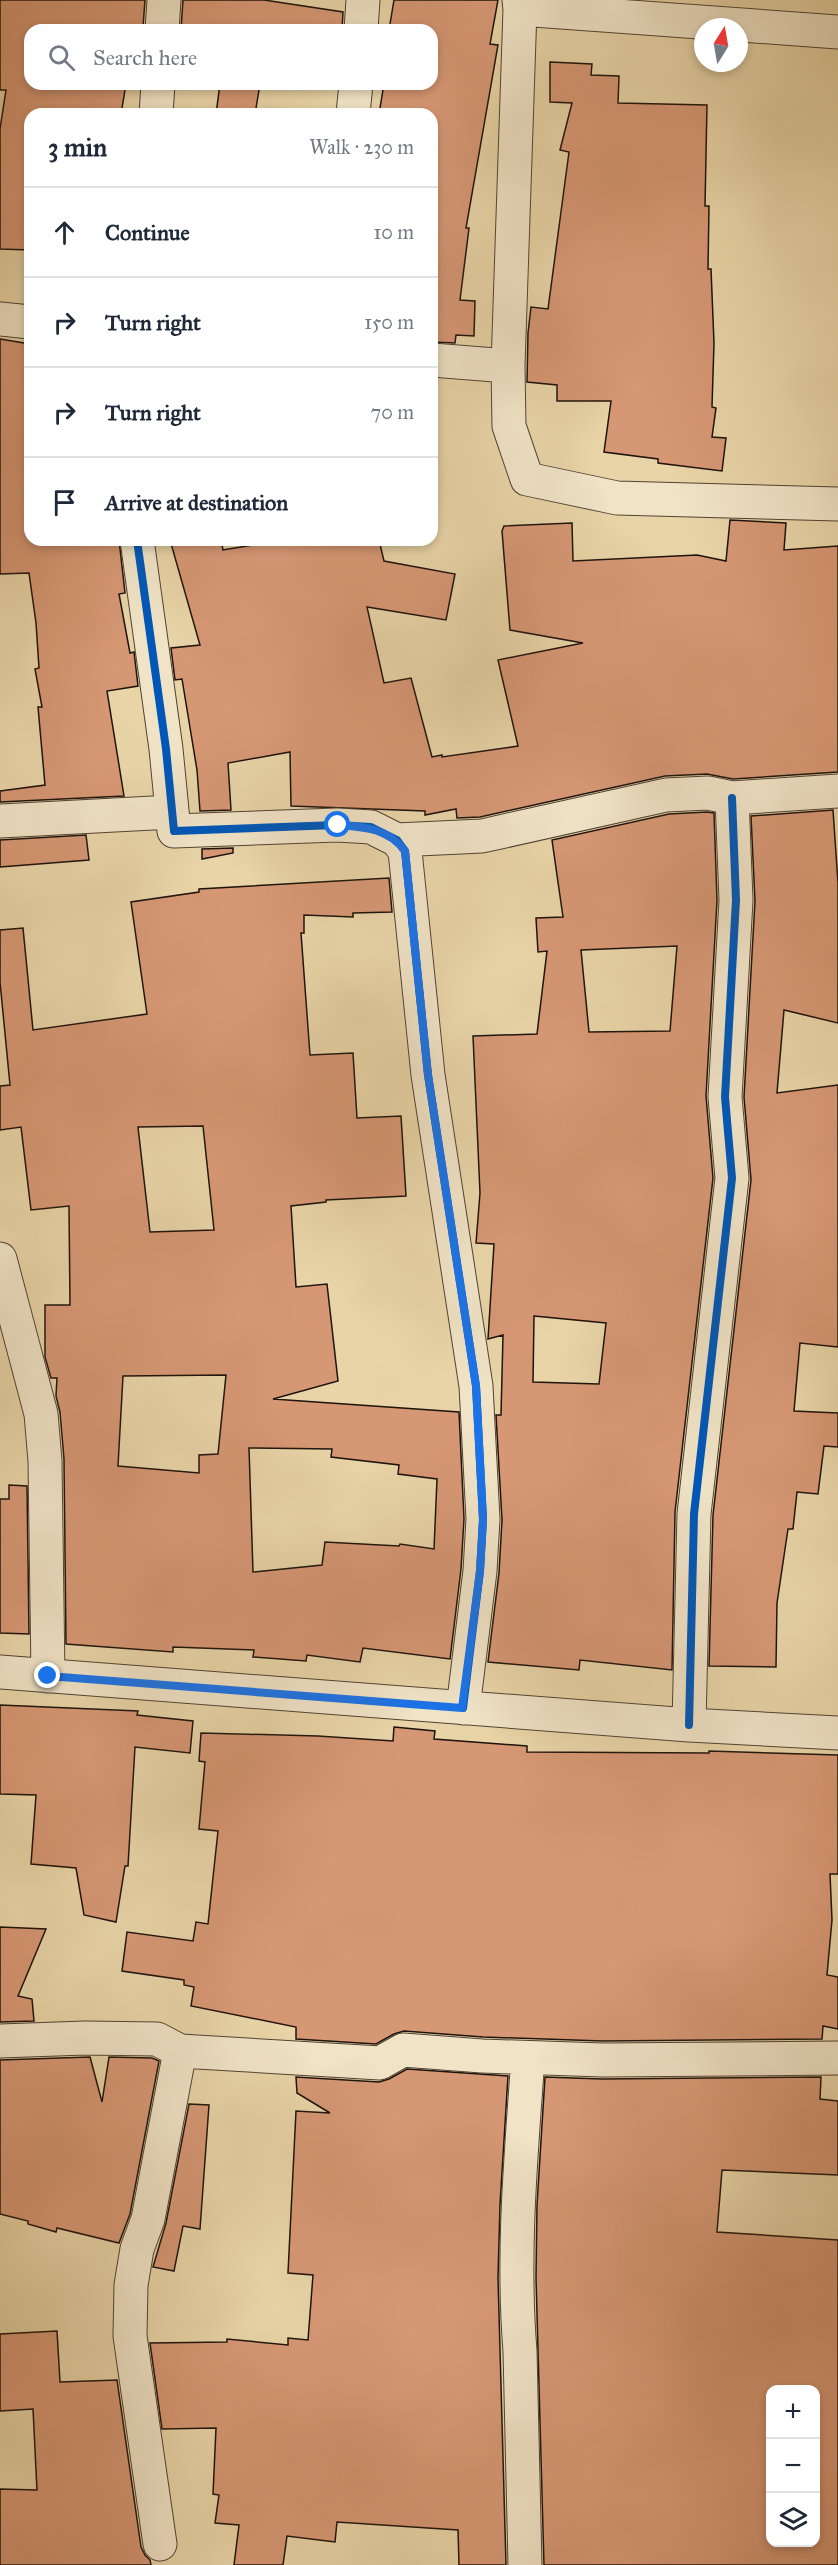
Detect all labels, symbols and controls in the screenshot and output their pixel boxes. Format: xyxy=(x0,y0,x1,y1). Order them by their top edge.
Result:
north arrow xyxy=(694,18,748,72)
search box xyxy=(24,24,438,90)
icon: search xyxy=(45,41,78,74)
text: Search here xyxy=(93,44,197,71)
text: 3 min xyxy=(48,131,107,163)
text: Walk · 230 m xyxy=(309,135,414,159)
icon: ahead xyxy=(48,216,81,249)
text: Continue xyxy=(105,219,190,246)
text: 10 m xyxy=(373,220,414,244)
icon: right xyxy=(48,306,81,339)
text: Turn right xyxy=(105,309,201,336)
text: 150 m xyxy=(364,310,414,334)
icon: right xyxy=(48,396,81,429)
text: Turn right xyxy=(105,399,201,426)
text: 70 m xyxy=(371,400,414,424)
icon: arrive xyxy=(48,486,81,519)
text: Arrive at destination xyxy=(105,489,288,516)
route start xyxy=(324,811,350,837)
route end xyxy=(34,1662,60,1688)
map controls xyxy=(766,2385,820,2547)
button: + xyxy=(766,2385,820,2439)
button: − xyxy=(766,2439,820,2493)
button: layers xyxy=(766,2493,820,2547)

